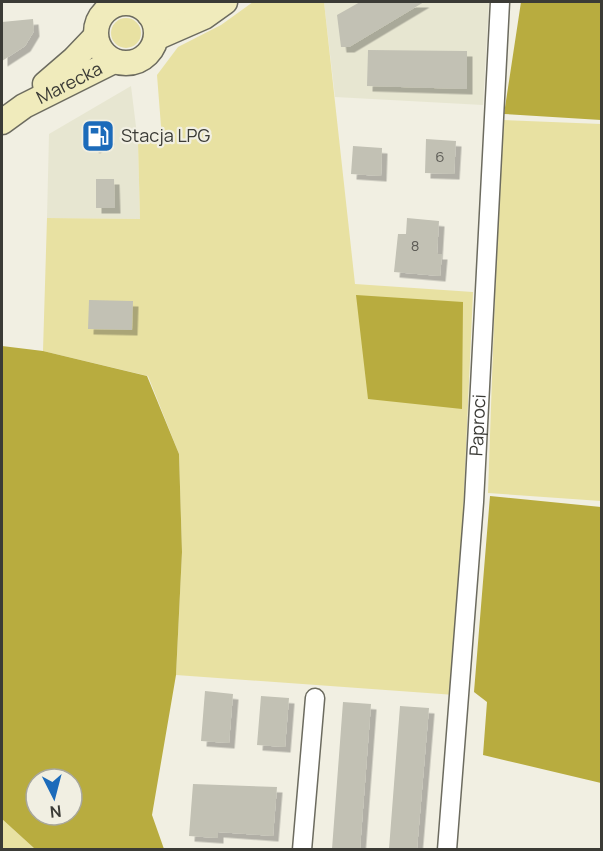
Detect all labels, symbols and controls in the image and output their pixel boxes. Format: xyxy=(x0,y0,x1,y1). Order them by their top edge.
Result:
street label: Marecka xyxy=(32,56,106,109)
fuel station icon: Stacja LPG xyxy=(80,118,116,154)
place label: Stacja LPG xyxy=(121,123,210,147)
house number: 6 xyxy=(435,146,445,167)
house number: 8 xyxy=(411,235,419,256)
street label: Paproci xyxy=(463,394,491,457)
north arrow xyxy=(24,767,84,827)
text: N xyxy=(49,800,62,823)

